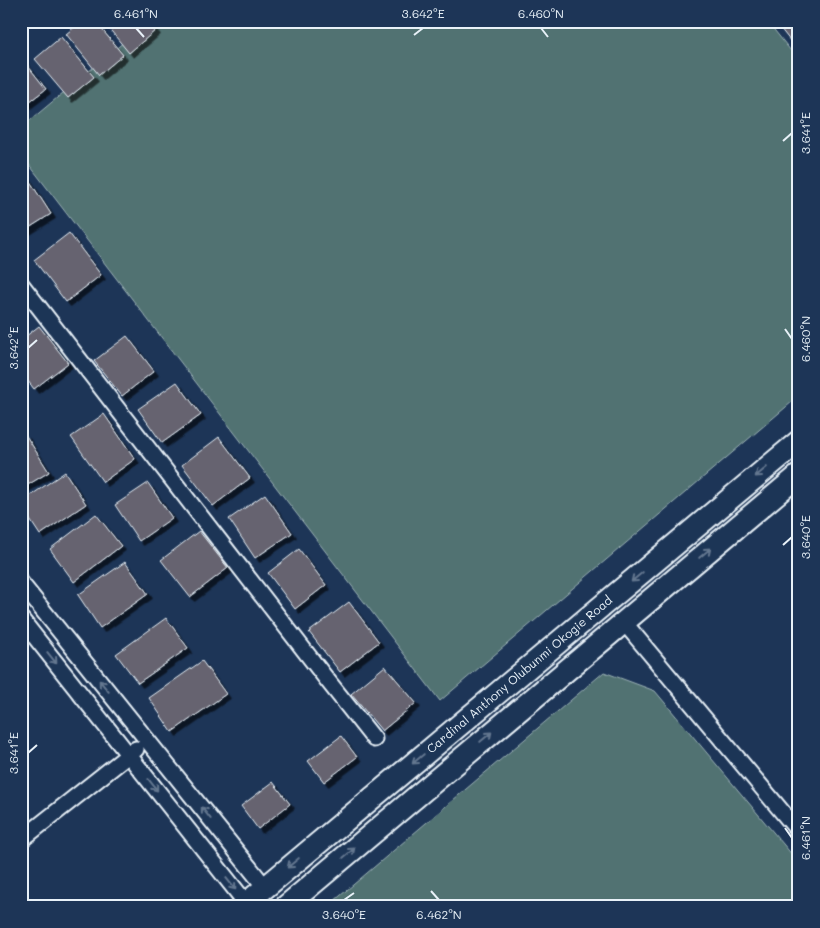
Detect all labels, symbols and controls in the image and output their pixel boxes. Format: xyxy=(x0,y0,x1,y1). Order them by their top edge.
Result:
text: 6.461°N xyxy=(114,5,158,21)
text: 3.642°E xyxy=(401,5,445,21)
text: 6.460°N xyxy=(518,5,564,21)
text: 3.641°E xyxy=(797,112,813,154)
text: 6.460°N xyxy=(797,316,813,362)
text: 3.642°E xyxy=(5,326,21,370)
one-way arrow xyxy=(755,467,768,478)
text: 3.640°E xyxy=(797,515,813,559)
one-way arrow xyxy=(698,548,711,559)
one-way arrow xyxy=(630,571,643,582)
street label: Cardinal Anthony Olubunmi Okogie Road xyxy=(423,591,615,756)
one-way arrow xyxy=(46,651,57,664)
one-way arrow xyxy=(98,680,109,693)
one-way arrow xyxy=(480,731,493,742)
text: 3.641°E xyxy=(5,732,21,774)
one-way arrow xyxy=(412,754,425,765)
one-way arrow xyxy=(148,778,158,792)
one-way arrow xyxy=(200,806,211,819)
text: 6.461°N xyxy=(797,816,813,860)
one-way arrow xyxy=(342,847,355,858)
one-way arrow xyxy=(287,858,300,869)
one-way arrow xyxy=(225,878,236,891)
text: 3.640°E xyxy=(322,906,366,922)
text: 6.462°N xyxy=(416,906,462,922)

